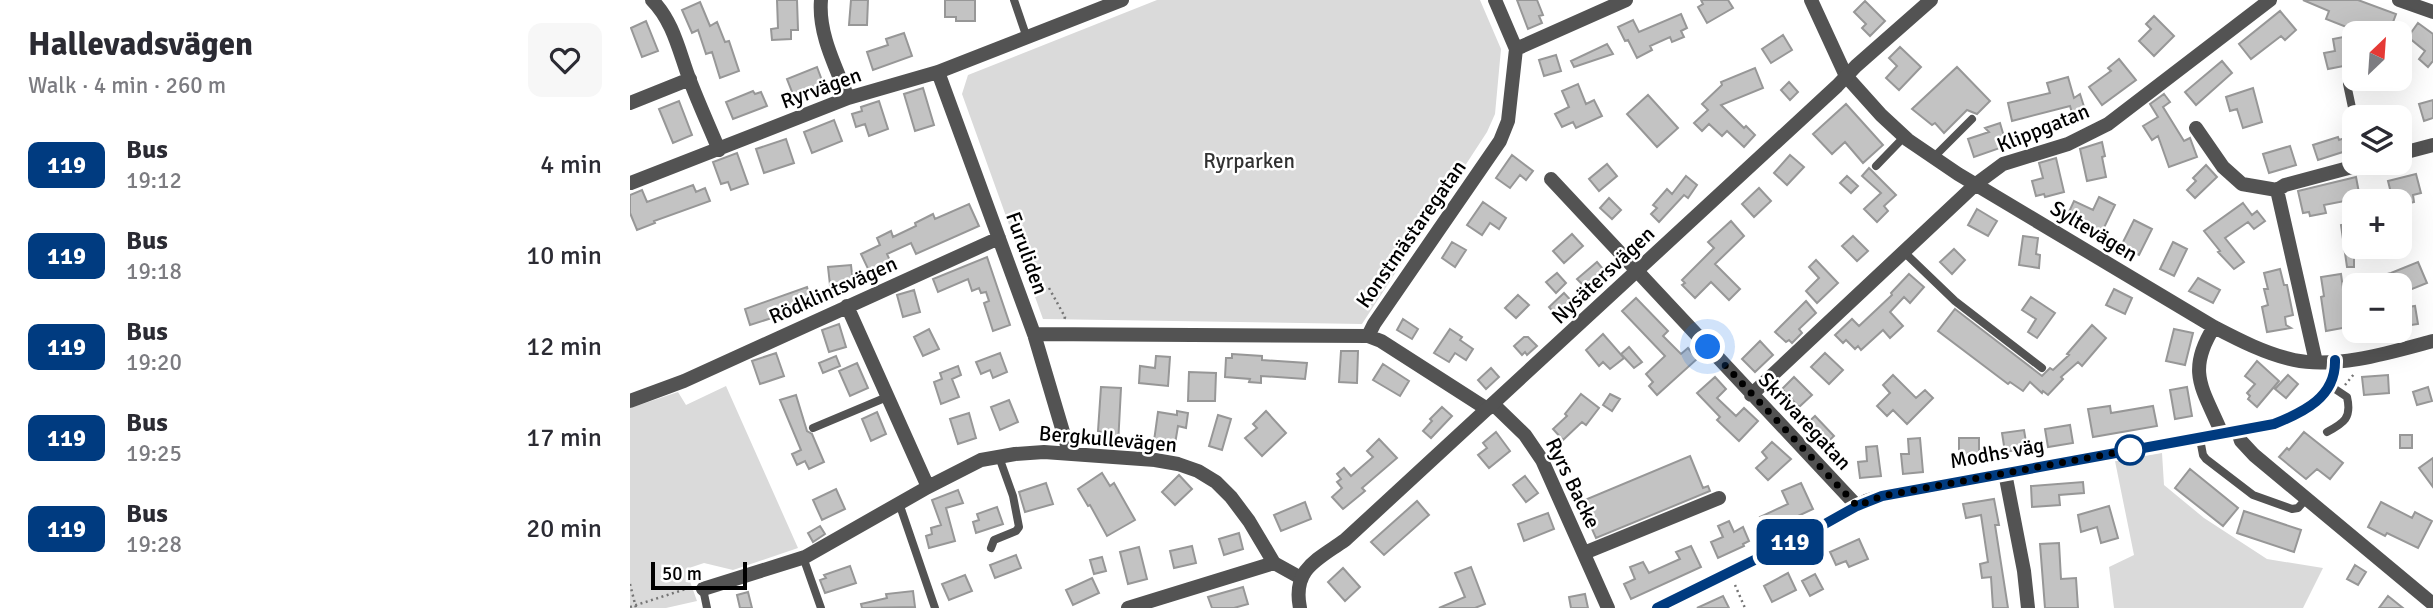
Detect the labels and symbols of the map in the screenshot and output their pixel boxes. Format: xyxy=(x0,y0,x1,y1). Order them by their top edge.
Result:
north arrow xyxy=(2342,21,2412,91)
street label: Ryrvägen xyxy=(777,61,865,115)
street label: Klippgatan xyxy=(1993,98,2093,158)
park label: Ryrparken xyxy=(1203,148,1295,174)
street label: Konstmästaregatan xyxy=(1350,155,1472,313)
street label: Syltevägen xyxy=(2046,195,2142,267)
street label: Furuliden xyxy=(1000,208,1054,298)
street label: Nysätersvägen xyxy=(1546,221,1660,329)
street label: Rödklintsvägen xyxy=(765,250,901,330)
your location xyxy=(1690,329,1725,364)
street label: Skrivaregatan xyxy=(1753,367,1857,475)
street label: Bergkullevägen xyxy=(1038,420,1178,458)
street label: Modhs väg xyxy=(1948,432,2046,474)
street label: Ryrs Backe xyxy=(1540,433,1606,533)
unlabelled marker xyxy=(2115,435,2145,465)
line badge: 119 xyxy=(1750,519,1830,565)
scale bar xyxy=(651,559,747,591)

